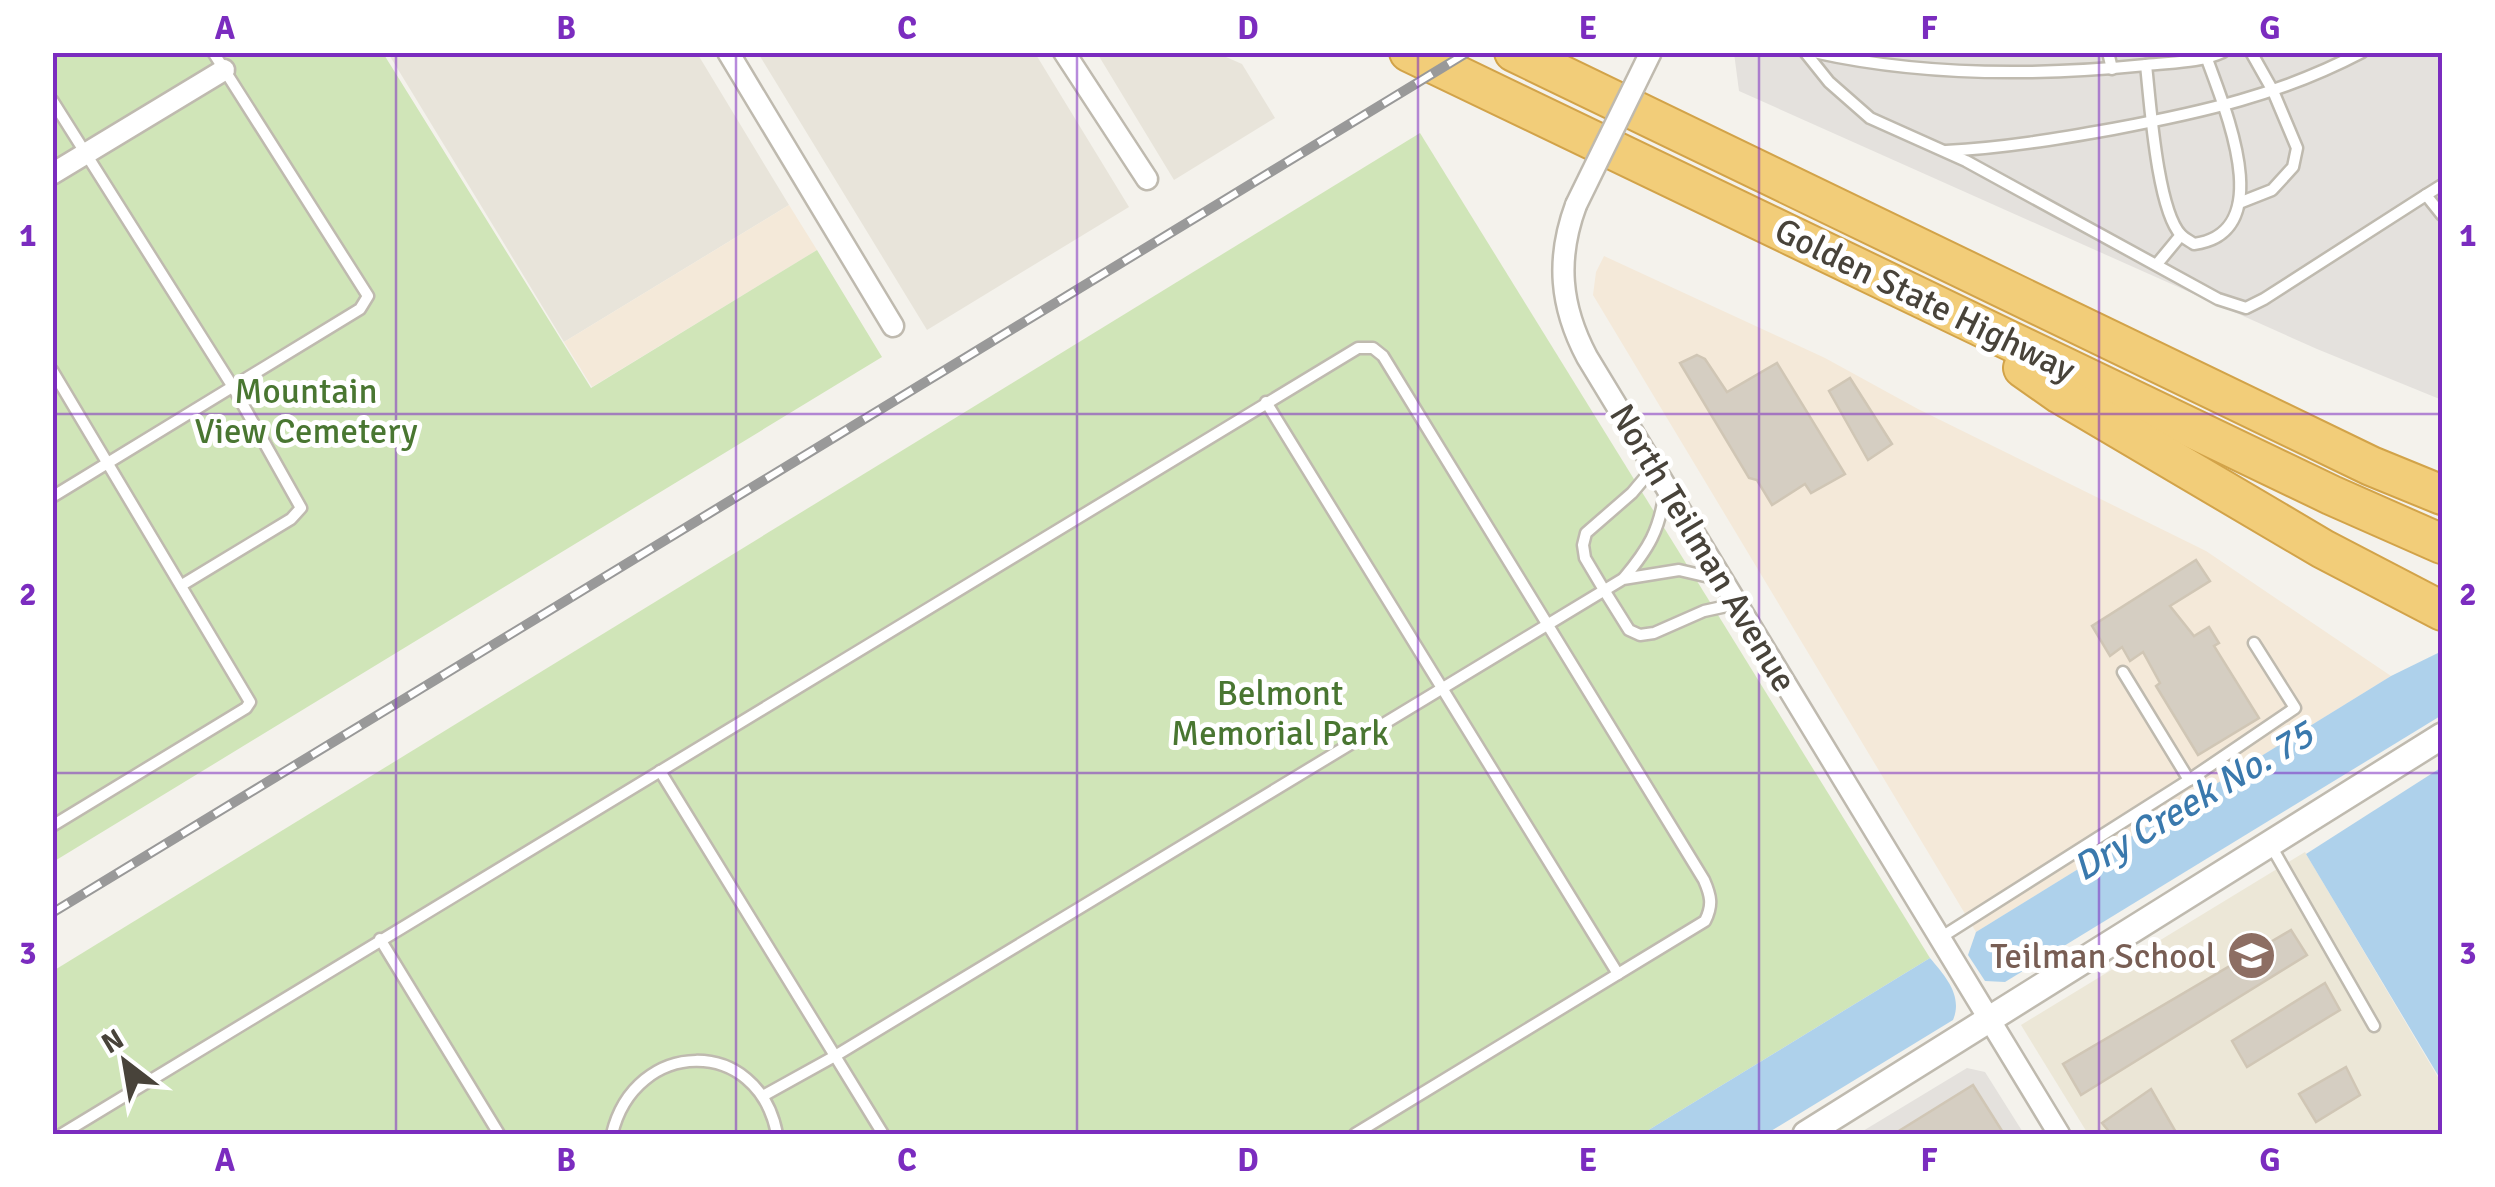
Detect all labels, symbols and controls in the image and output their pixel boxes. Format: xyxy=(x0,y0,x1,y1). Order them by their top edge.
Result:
text: A xyxy=(215,9,236,48)
text: B xyxy=(556,9,576,48)
text: C xyxy=(897,9,917,48)
text: D xyxy=(1237,9,1259,48)
text: E xyxy=(1579,9,1597,48)
text: F xyxy=(1920,9,1938,48)
text: G xyxy=(2260,9,2280,48)
street label: Golden State Highway xyxy=(1768,209,2082,391)
text: 1 xyxy=(19,216,37,255)
text: 1 xyxy=(2459,216,2477,255)
park label: Mountain View Cemetery xyxy=(194,370,418,453)
street label: North Teilman Avenue xyxy=(1600,396,1806,700)
text: 2 xyxy=(19,575,37,614)
text: 2 xyxy=(2459,575,2477,614)
park label: Belmont Memorial Park xyxy=(1171,672,1389,755)
water label: Dry Creek No. 75 xyxy=(2064,710,2324,891)
school or university icon: Teilman School xyxy=(2225,930,2277,982)
text: 3 xyxy=(19,934,37,973)
text: 3 xyxy=(2459,934,2477,973)
place label: Teilman School xyxy=(1990,935,2216,978)
north arrow xyxy=(75,1012,175,1112)
text: N xyxy=(96,1022,130,1061)
text: A xyxy=(215,1141,236,1180)
text: B xyxy=(556,1141,576,1180)
text: C xyxy=(897,1141,917,1180)
text: D xyxy=(1237,1141,1259,1180)
text: E xyxy=(1579,1141,1597,1180)
text: F xyxy=(1920,1141,1938,1180)
text: G xyxy=(2260,1141,2280,1180)

